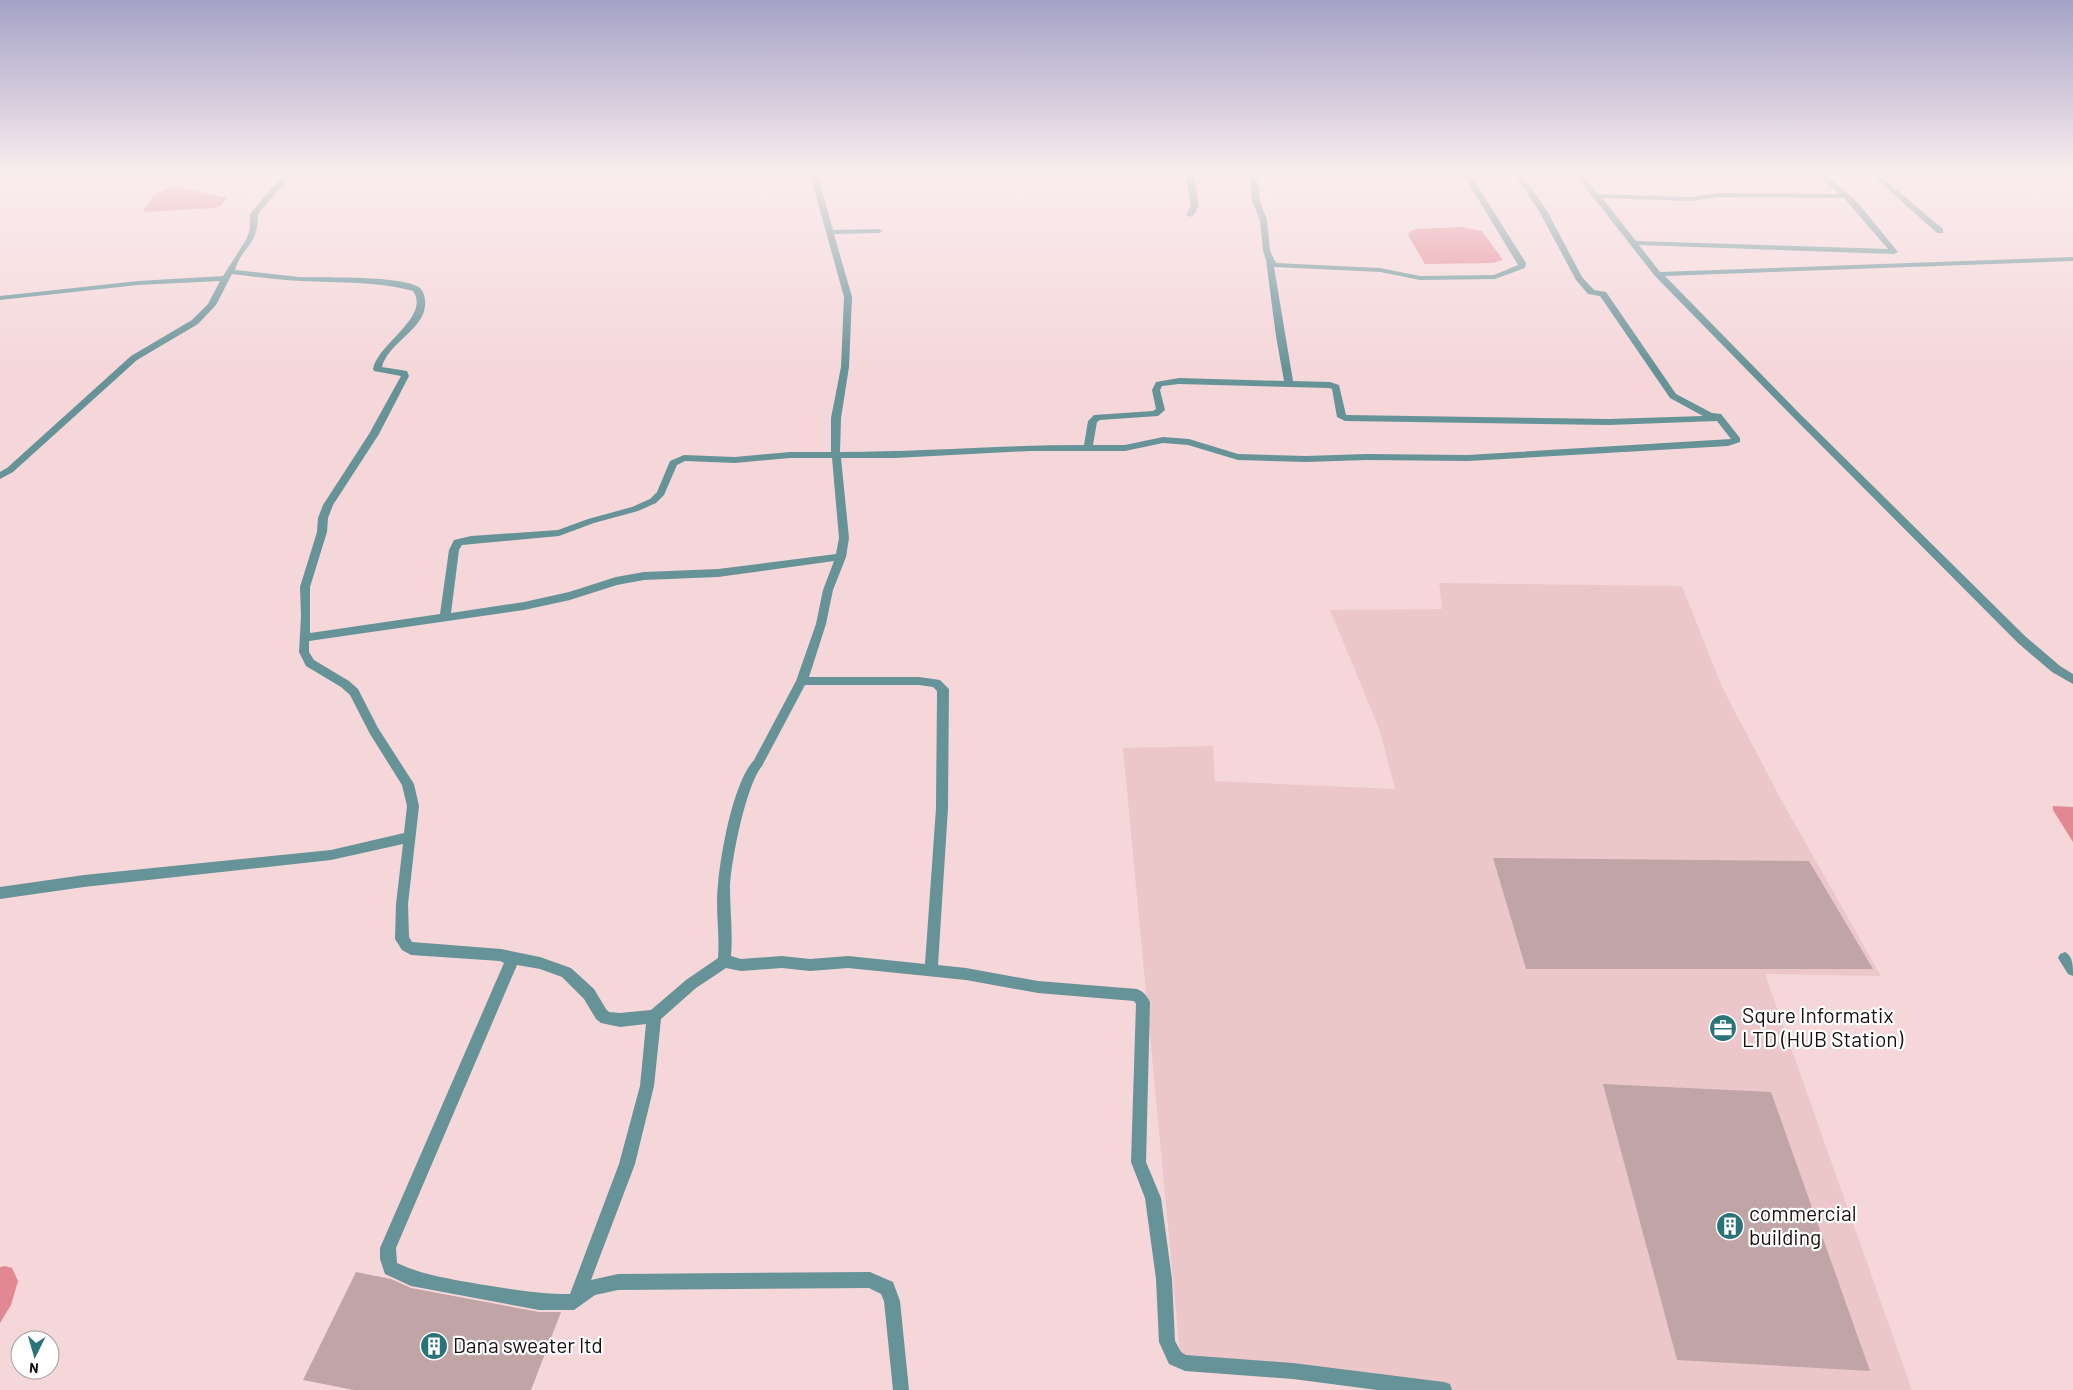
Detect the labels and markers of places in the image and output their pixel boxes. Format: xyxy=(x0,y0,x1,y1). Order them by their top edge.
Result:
place label: Squre Informatix LTD (HUB Station) xyxy=(1742,1002,1904,1051)
office icon: Squre Informatix LTD (HUB Station) xyxy=(1708,1013,1738,1043)
place label: commercial building xyxy=(1749,1200,1856,1249)
building icon: commercial building xyxy=(1715,1211,1745,1241)
building icon: Dana sweater ltd xyxy=(419,1331,449,1361)
place label: Dana sweater ltd xyxy=(453,1332,603,1357)

